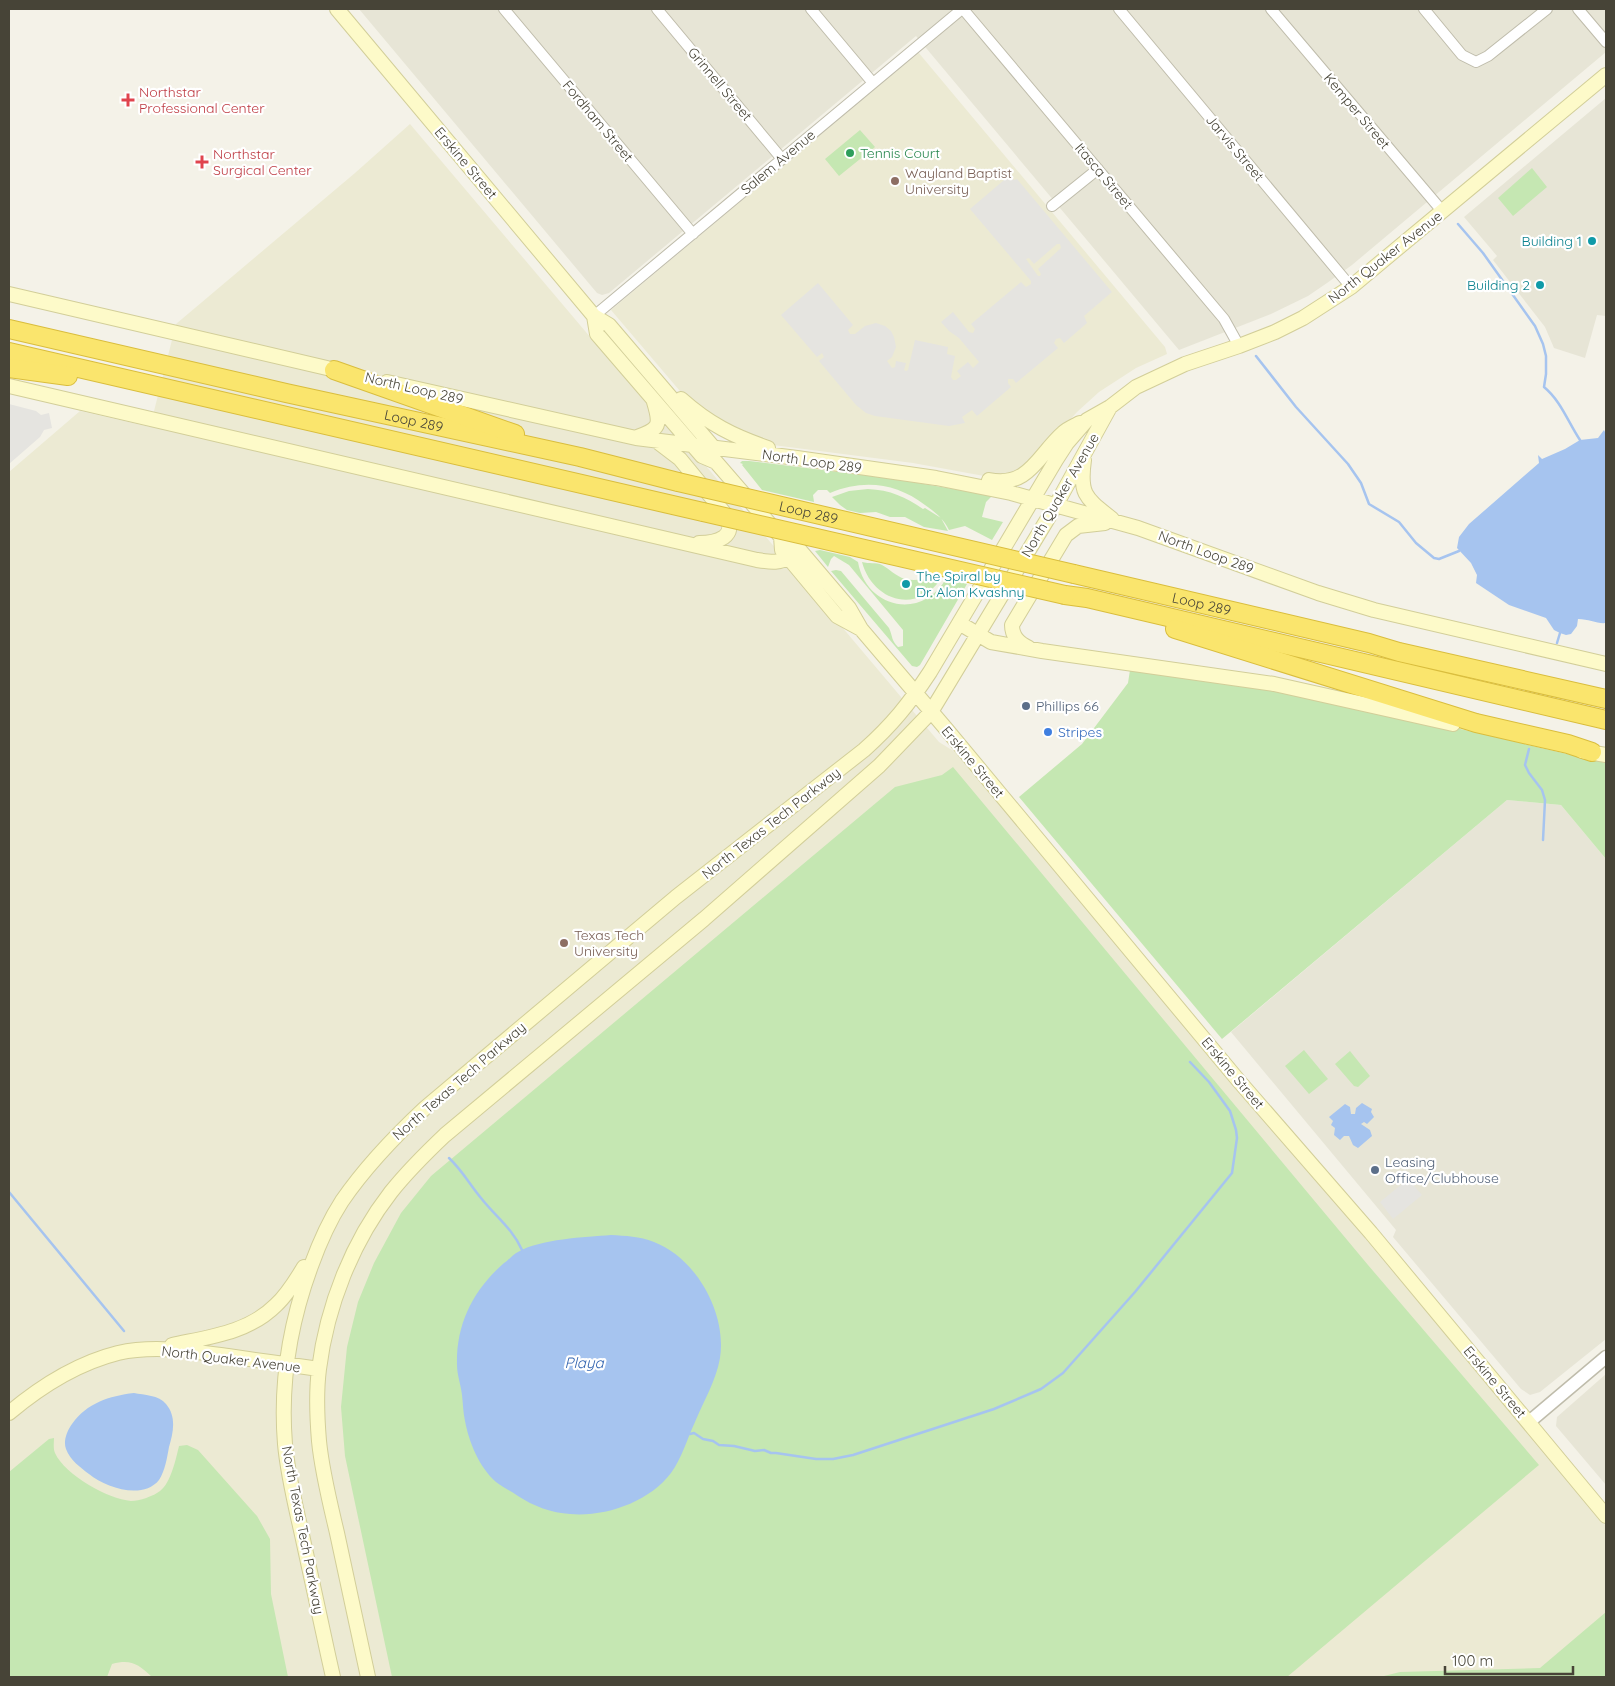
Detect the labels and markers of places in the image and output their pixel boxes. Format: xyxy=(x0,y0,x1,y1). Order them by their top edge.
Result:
place label: Northstar Professional Center xyxy=(139,83,265,117)
marker: Northstar Professional Center xyxy=(121,93,135,107)
place label: Tennis Court xyxy=(860,144,940,162)
place label: Northstar Surgical Center xyxy=(213,145,312,179)
marker: Tennis Court xyxy=(844,147,856,159)
marker: Northstar Surgical Center xyxy=(195,155,209,169)
place label: Wayland Baptist University xyxy=(905,164,1012,198)
marker: Wayland Baptist University xyxy=(889,175,901,187)
place label: Building 1 xyxy=(1522,232,1582,250)
marker: Building 1 xyxy=(1586,235,1598,247)
place label: Building 2 xyxy=(1467,276,1530,294)
marker: Building 2 xyxy=(1534,279,1546,291)
place label: The Spiral by Dr. Alon Kvashny xyxy=(916,567,1025,601)
marker: The Spiral by Dr. Alon Kvashny xyxy=(900,578,912,590)
place label: Phillips 66 xyxy=(1036,697,1099,715)
marker: Phillips 66 xyxy=(1020,700,1032,712)
place label: Stripes xyxy=(1058,723,1102,741)
marker: Stripes xyxy=(1042,726,1054,738)
place label: Texas Tech University xyxy=(574,926,644,960)
marker: Texas Tech University xyxy=(558,937,570,949)
place label: Leasing Office/Clubhouse xyxy=(1385,1153,1499,1187)
marker: Leasing Office/Clubhouse xyxy=(1369,1164,1381,1176)

